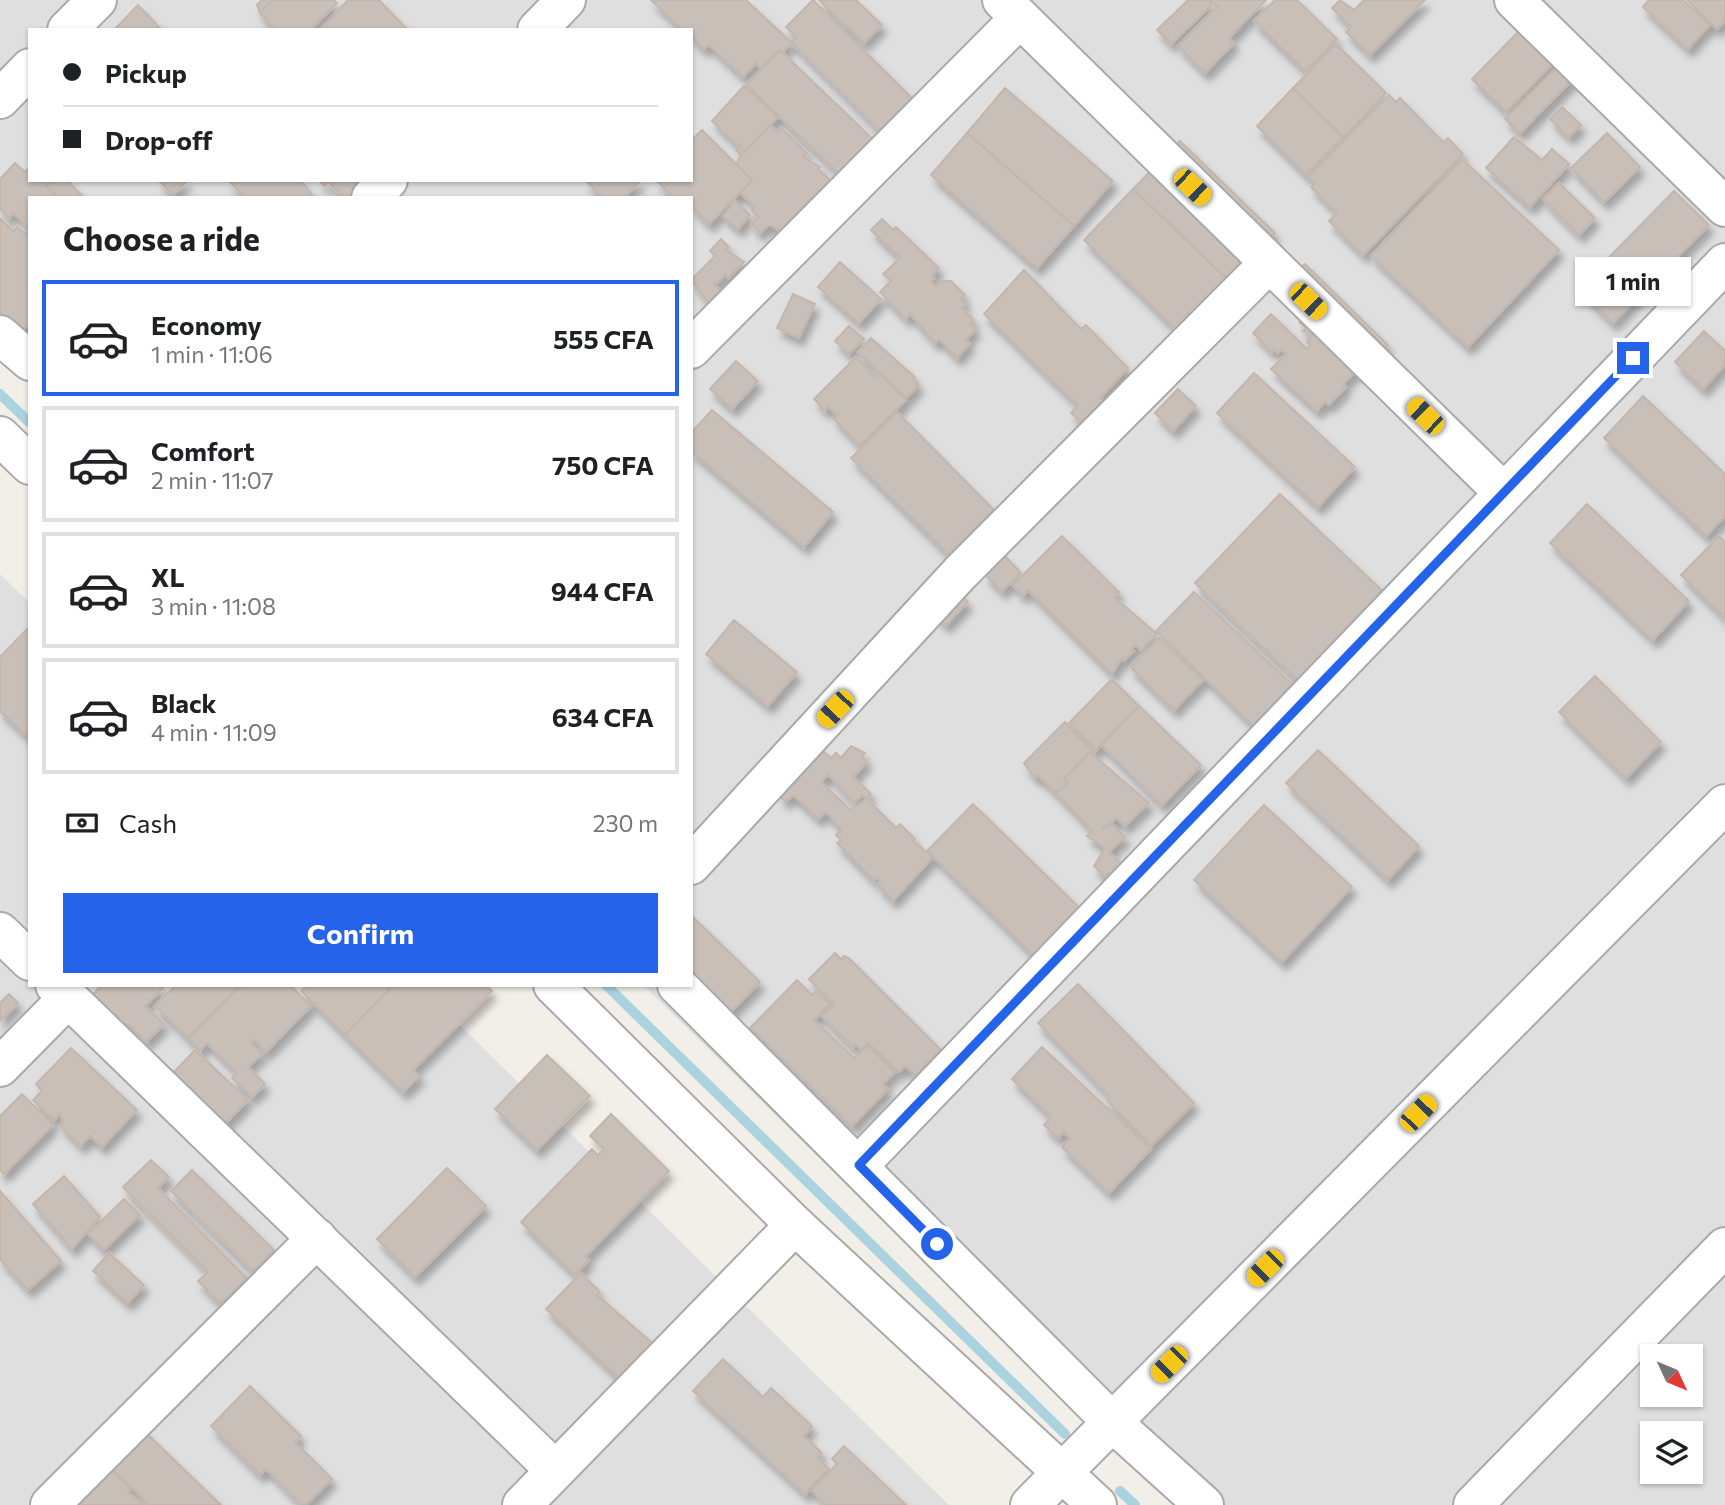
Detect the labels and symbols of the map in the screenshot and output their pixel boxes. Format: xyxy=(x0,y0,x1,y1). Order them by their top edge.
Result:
car xyxy=(1170,165,1215,209)
callout: 1 min xyxy=(1575,256,1691,306)
car xyxy=(1286,279,1331,323)
route end xyxy=(1617,342,1649,374)
car xyxy=(1403,394,1448,438)
car xyxy=(813,686,858,732)
car xyxy=(1396,1091,1441,1135)
route start xyxy=(921,1228,953,1260)
car xyxy=(1243,1246,1288,1290)
car xyxy=(1147,1342,1192,1386)
north arrow xyxy=(1640,1344,1703,1407)

